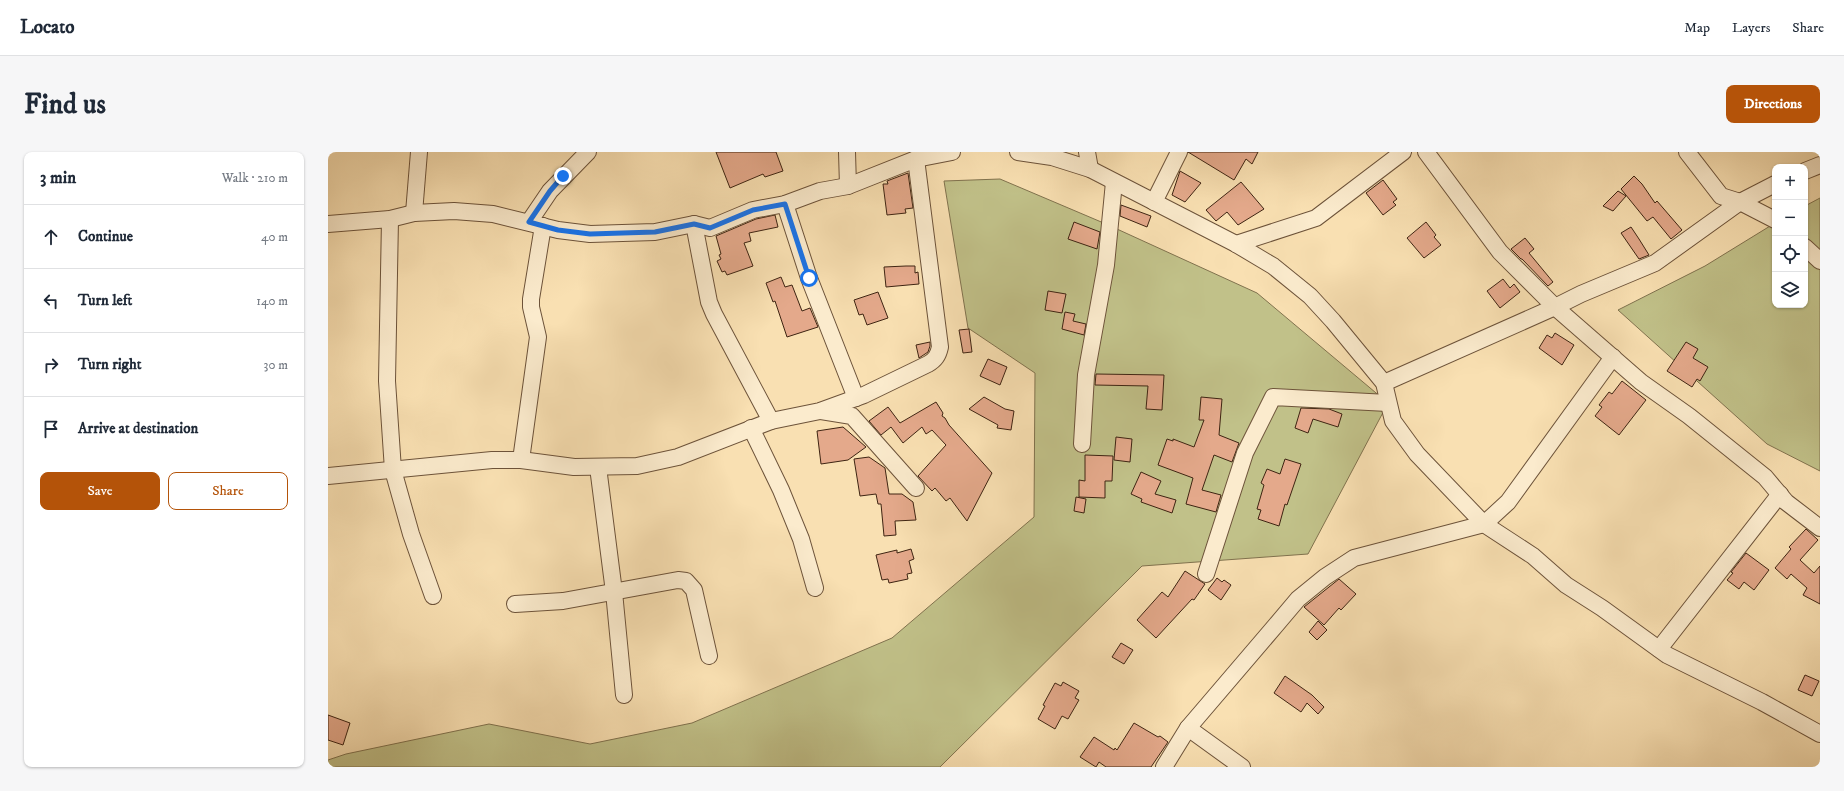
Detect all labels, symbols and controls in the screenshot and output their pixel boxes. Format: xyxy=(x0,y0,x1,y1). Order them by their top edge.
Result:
text: Locato xyxy=(20,16,75,39)
text: Map xyxy=(1684,19,1710,37)
text: Layers xyxy=(1732,19,1770,37)
text: Share xyxy=(1792,19,1824,37)
button: Directions xyxy=(1726,85,1820,123)
text: Find us xyxy=(24,87,106,122)
map controls xyxy=(1772,164,1808,308)
button: + xyxy=(1772,164,1808,200)
text: 3 min xyxy=(40,167,76,189)
route end xyxy=(554,167,572,185)
text: Walk · 210 m xyxy=(222,170,288,186)
button: − xyxy=(1772,200,1808,236)
icon: ahead xyxy=(40,226,62,248)
text: Continue xyxy=(78,227,133,246)
text: 40 m xyxy=(261,229,288,245)
button: locate xyxy=(1772,236,1808,272)
route start xyxy=(800,269,818,287)
button: layers xyxy=(1772,272,1808,308)
icon: left xyxy=(40,290,62,312)
text: Turn left xyxy=(78,291,132,310)
text: 140 m xyxy=(256,293,288,309)
icon: right xyxy=(40,354,62,376)
text: Turn right xyxy=(78,355,141,374)
text: 30 m xyxy=(264,357,288,373)
icon: arrive xyxy=(40,418,62,440)
text: Arrive at destination xyxy=(78,419,198,438)
button: Save xyxy=(40,472,160,510)
button: Share xyxy=(168,472,288,510)

